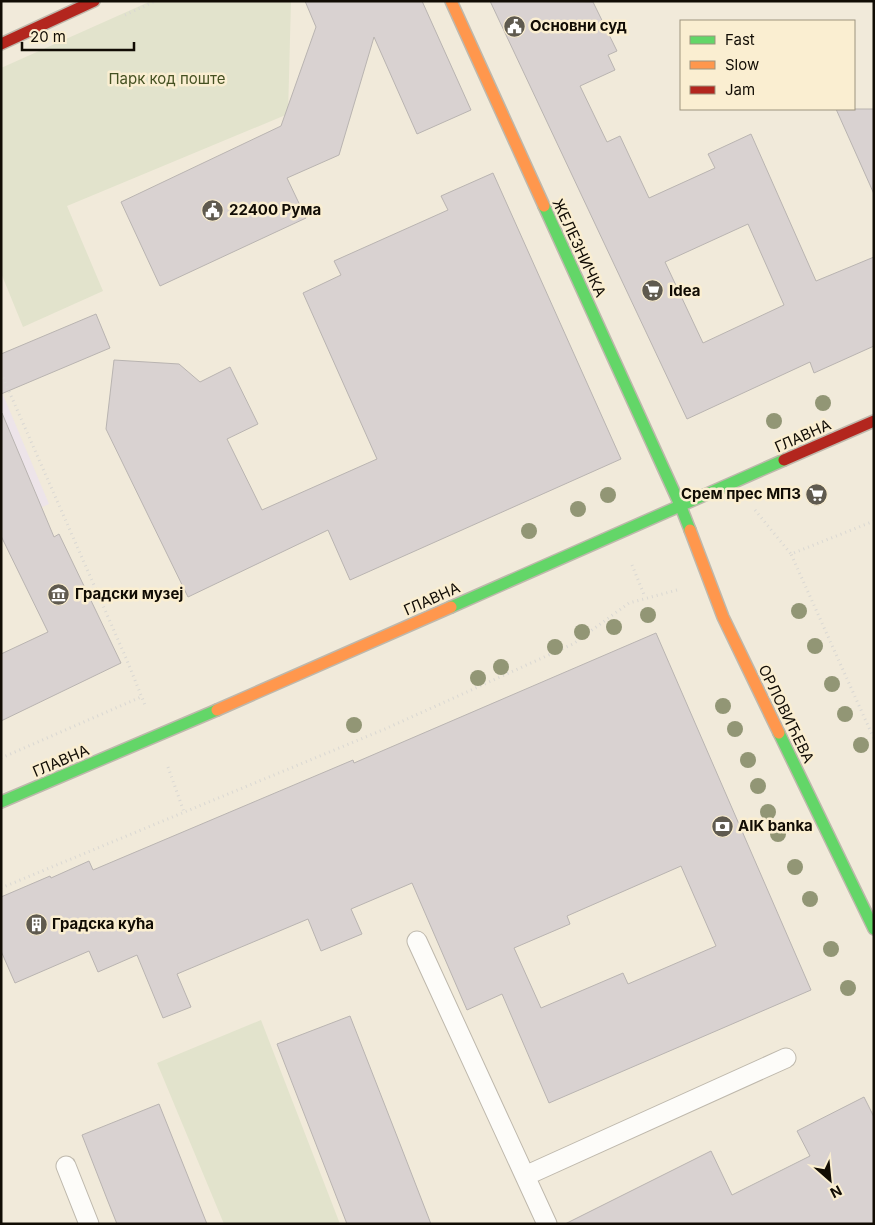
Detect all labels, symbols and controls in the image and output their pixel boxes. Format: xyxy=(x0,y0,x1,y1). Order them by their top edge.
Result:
public building icon: Основни суд xyxy=(502,14,526,38)
place label: Основни суд xyxy=(530,16,627,35)
scale bar xyxy=(22,20,135,52)
legend xyxy=(680,20,855,110)
text: 20 m xyxy=(30,27,66,46)
text: Fast xyxy=(725,30,755,49)
text: Slow xyxy=(725,55,759,74)
park label: Парк код поште xyxy=(108,69,226,88)
text: Jam xyxy=(725,80,755,99)
street label: ЖЕЛЕЗНИЧКА xyxy=(548,196,611,300)
public building icon: 22400 Рума xyxy=(201,198,225,222)
place label: 22400 Рума xyxy=(229,200,321,219)
supermarket icon: Idea xyxy=(641,279,665,303)
place label: Idea xyxy=(669,281,700,300)
street label: ГЛАВНА xyxy=(772,415,834,456)
supermarket icon: Срем прес МП3 xyxy=(805,482,829,506)
place label: Срем прес МП3 xyxy=(681,484,801,503)
street label: ГЛАВНА xyxy=(401,578,463,619)
museum icon: Градски музеј xyxy=(47,582,71,606)
place label: Градски музеј xyxy=(75,584,183,603)
street label: ОРЛОВИЋЕВА xyxy=(754,661,819,766)
street label: ГЛАВНА xyxy=(30,740,92,781)
bank icon: AIK banka xyxy=(710,814,734,838)
place label: AIK banka xyxy=(738,816,813,835)
building icon: Градска кућа xyxy=(24,912,48,936)
place label: Градска кућа xyxy=(52,914,154,933)
north arrow xyxy=(805,1155,855,1205)
text: N xyxy=(828,1182,845,1202)

